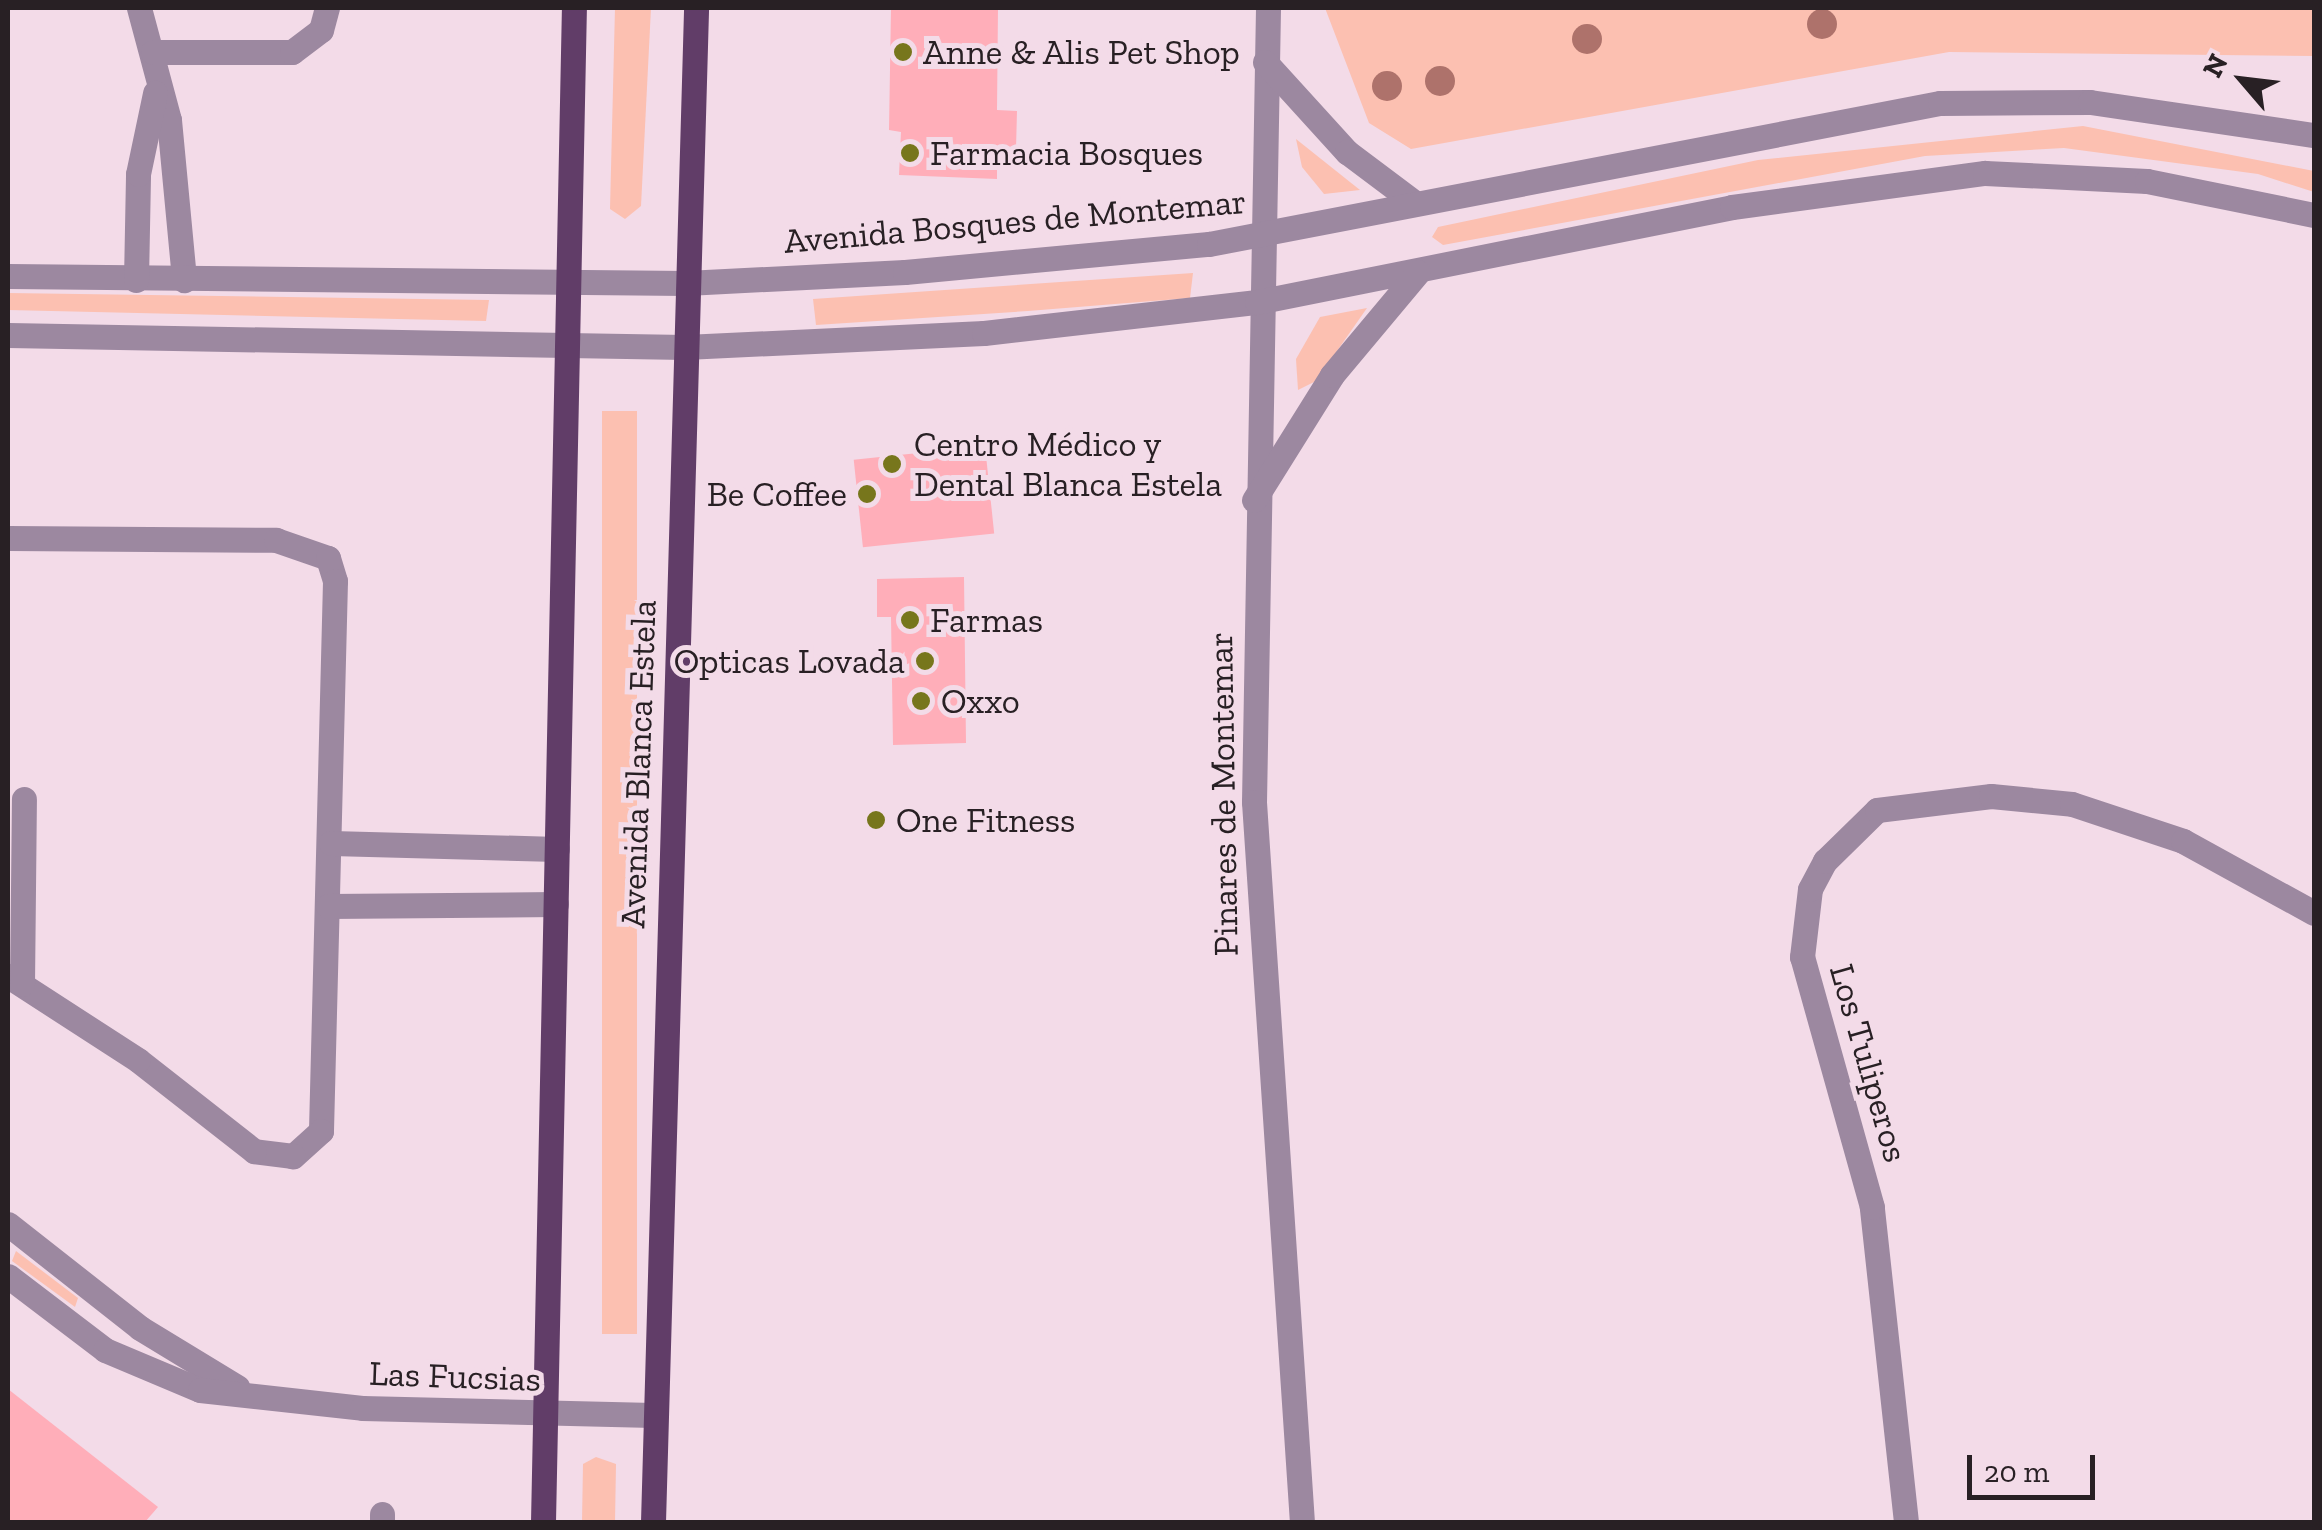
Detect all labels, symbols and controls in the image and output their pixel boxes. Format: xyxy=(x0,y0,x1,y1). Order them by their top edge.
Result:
north arrow xyxy=(2192,30,2292,130)
place label: Anne & Alis Pet Shop xyxy=(923,31,1241,73)
marker: Anne & Alis Pet Shop xyxy=(892,41,914,63)
text: N xyxy=(2196,49,2235,83)
place label: Farmacia Bosques xyxy=(930,132,1203,174)
marker: Farmacia Bosques xyxy=(899,142,921,164)
street label: Avenida Bosques de Montemar xyxy=(782,180,1248,262)
place label: Centro Médico y Dental Blanca Estela xyxy=(914,423,1222,505)
marker: Centro Médico y Dental Blanca Estela xyxy=(879,451,905,477)
place label: Be Coffee xyxy=(707,473,847,515)
marker: Be Coffee xyxy=(856,483,878,505)
street label: Avenida Blanca Estela xyxy=(611,599,665,929)
place label: Farmas xyxy=(930,599,1043,641)
marker: Farmas xyxy=(899,609,921,631)
street label: Pinares de Montemar xyxy=(1199,632,1247,956)
place label: Opticas Lovada xyxy=(674,640,905,682)
marker: Opticas Lovada xyxy=(914,650,936,672)
place label: Oxxo xyxy=(941,680,1020,722)
marker: Oxxo xyxy=(910,690,932,712)
place label: One Fitness xyxy=(896,799,1075,841)
marker: One Fitness xyxy=(865,809,887,831)
street label: Los Tuliperos xyxy=(1821,959,1917,1167)
street label: Las Fucsias xyxy=(368,1352,542,1400)
scale bar xyxy=(1972,1435,2100,1497)
text: 20 m xyxy=(1984,1454,2049,1490)

